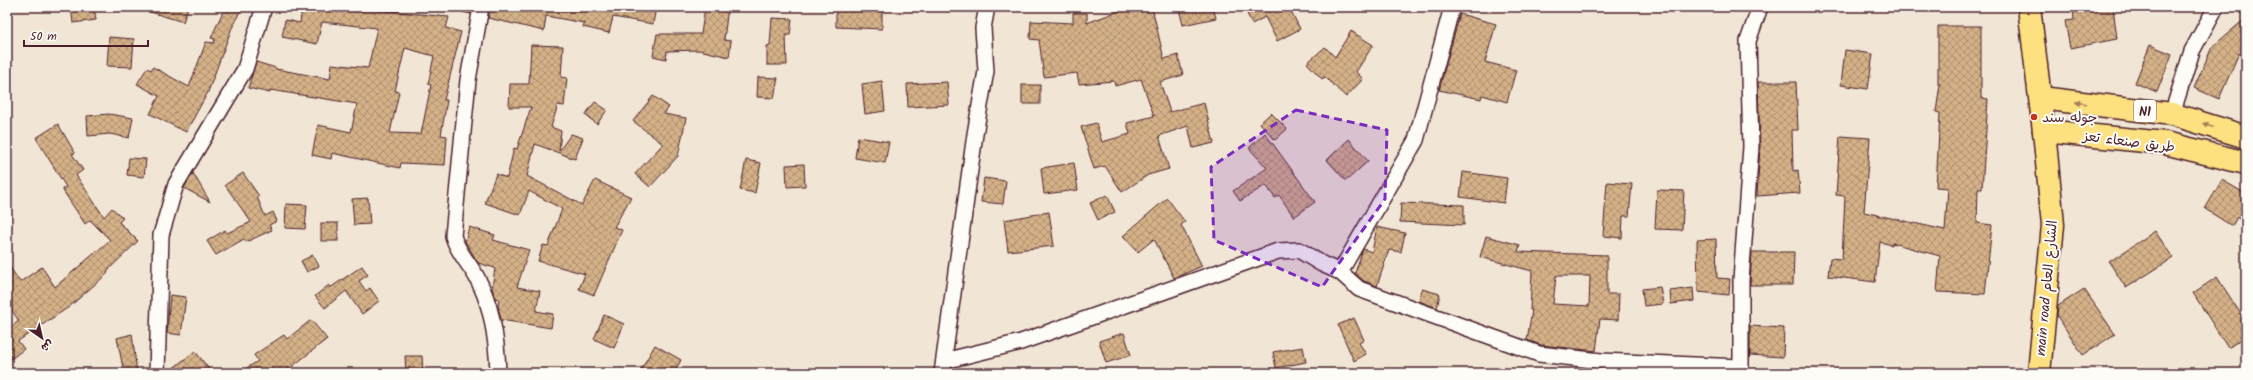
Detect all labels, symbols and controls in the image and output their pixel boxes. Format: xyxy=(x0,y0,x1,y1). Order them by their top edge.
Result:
scale bar xyxy=(24,22,148,48)
text: 50 m xyxy=(30,27,57,46)
one-way arrow xyxy=(2075,100,2087,106)
road number: N1 xyxy=(2134,100,2156,122)
place label: جوله سند xyxy=(2042,107,2097,129)
marker: جوله سند xyxy=(2029,112,2039,122)
one-way arrow xyxy=(2202,122,2214,128)
street label: طريق صنعاء تعز xyxy=(2081,125,2176,159)
street label: main road الشارع العام xyxy=(2030,219,2064,357)
north arrow xyxy=(22,318,62,358)
text: ش xyxy=(37,335,57,356)

